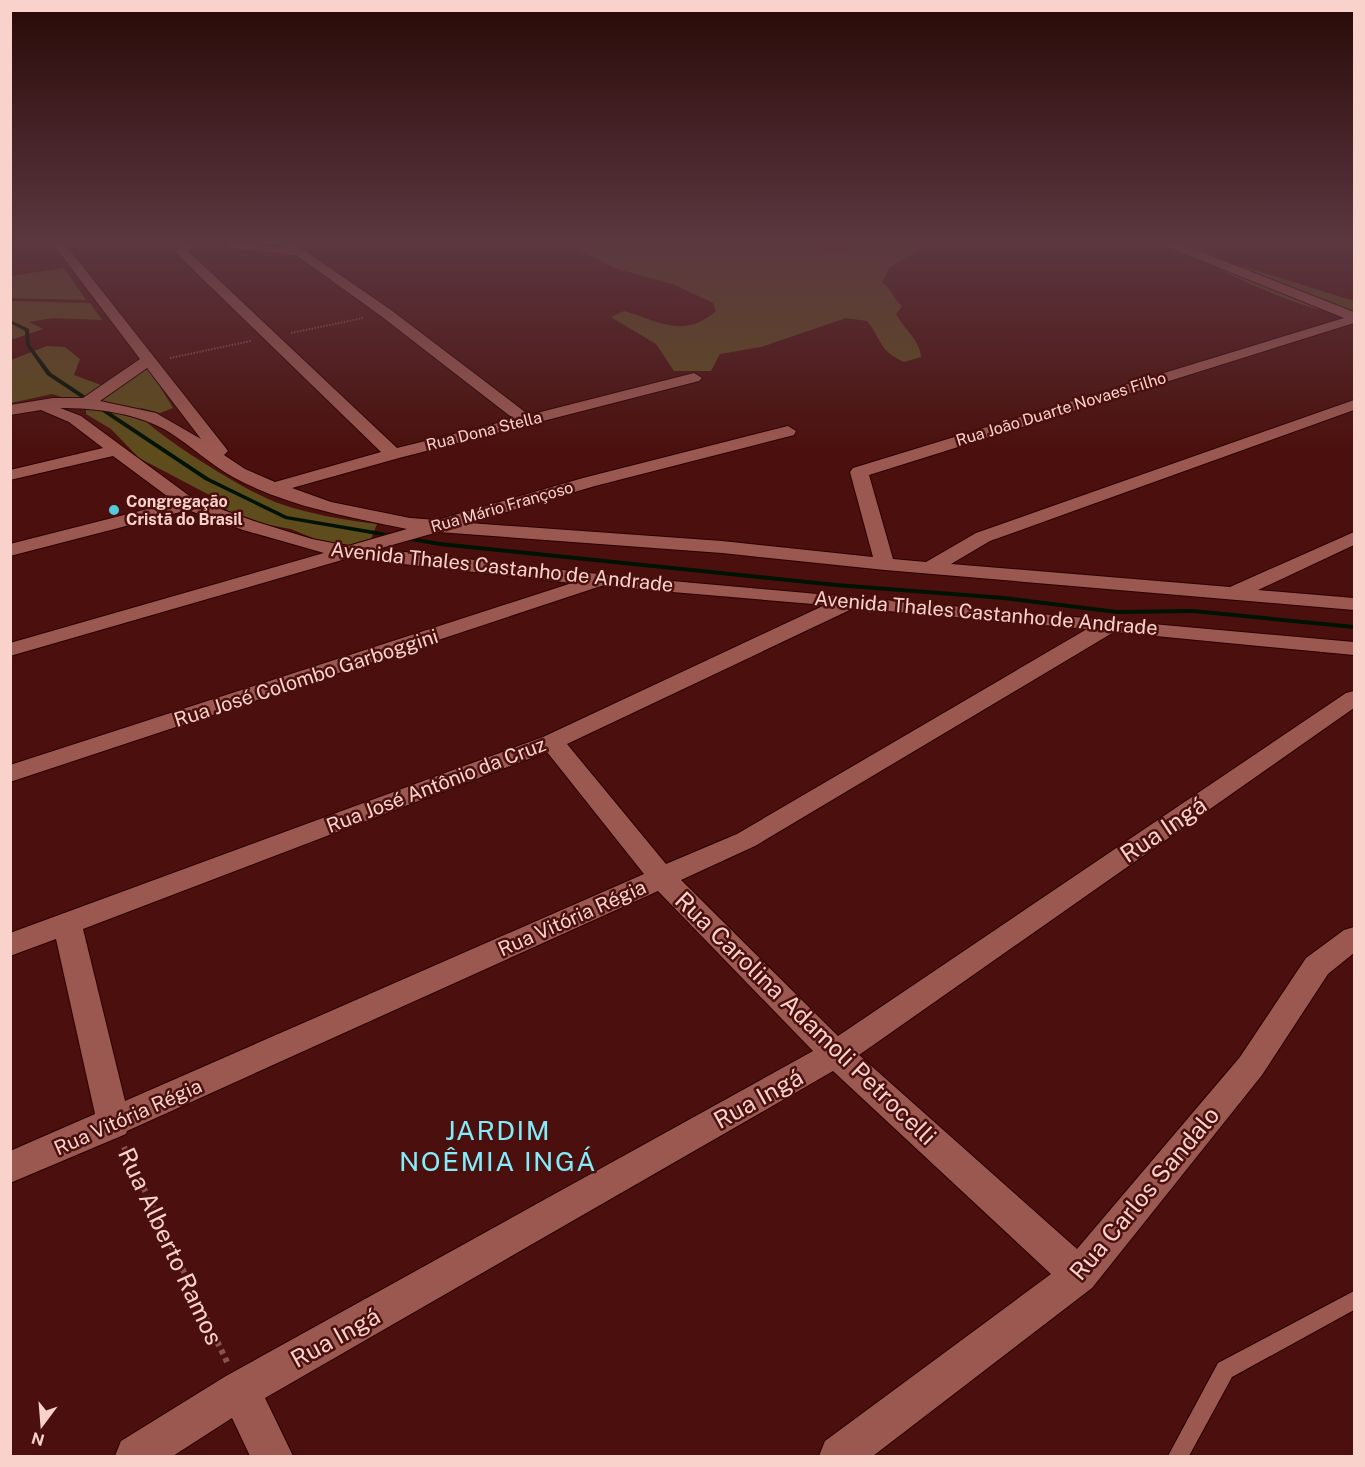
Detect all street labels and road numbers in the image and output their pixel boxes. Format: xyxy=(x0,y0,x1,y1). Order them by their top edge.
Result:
street label: Rua João Duarte Novaes Filho xyxy=(954,368,1168,450)
street label: Rua Dona Stella xyxy=(424,407,544,455)
street label: Rua Mário Françoso xyxy=(429,478,575,536)
street label: Avenida Thales Castanho de Andrade xyxy=(329,537,675,597)
street label: Avenida Thales Castanho de Andrade xyxy=(813,586,1159,640)
street label: Rua José Colombo Garboggini xyxy=(171,624,441,732)
street label: Rua José Antônio da Cruz xyxy=(323,732,549,838)
street label: Rua Ingá xyxy=(1115,790,1211,868)
street label: Rua Vitória Régia xyxy=(494,875,650,961)
street label: Rua Carolina Adamoli Petrocelli xyxy=(670,886,942,1150)
street label: Rua Ingá xyxy=(709,1062,807,1134)
street label: Rua Vitória Régia xyxy=(50,1074,206,1160)
street label: Rua Carlos Sandalo xyxy=(1064,1101,1224,1285)
street label: Rua Alberto Ramos xyxy=(113,1143,229,1349)
street label: Rua Ingá xyxy=(286,1301,384,1373)

